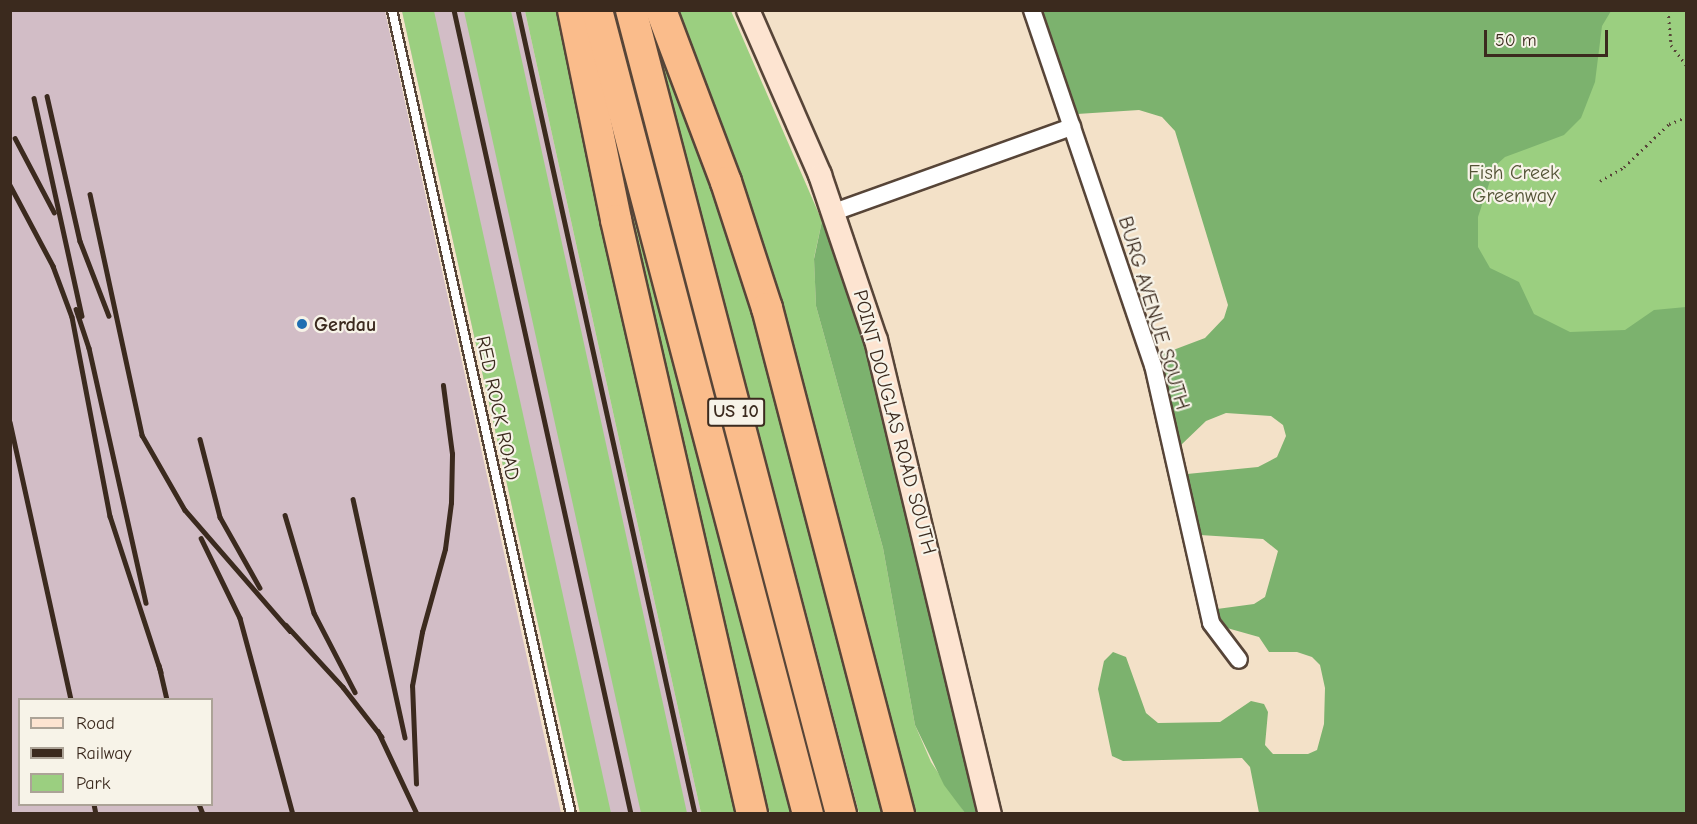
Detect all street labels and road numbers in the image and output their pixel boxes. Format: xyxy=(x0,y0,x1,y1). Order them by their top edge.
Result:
street label: BURG AVENUE SOUTH xyxy=(1113,213,1195,413)
street label: POINT DOUGLAS ROAD SOUTH xyxy=(848,287,942,557)
street label: RED ROCK ROAD xyxy=(471,334,525,482)
road number: US 10 xyxy=(706,397,766,427)

